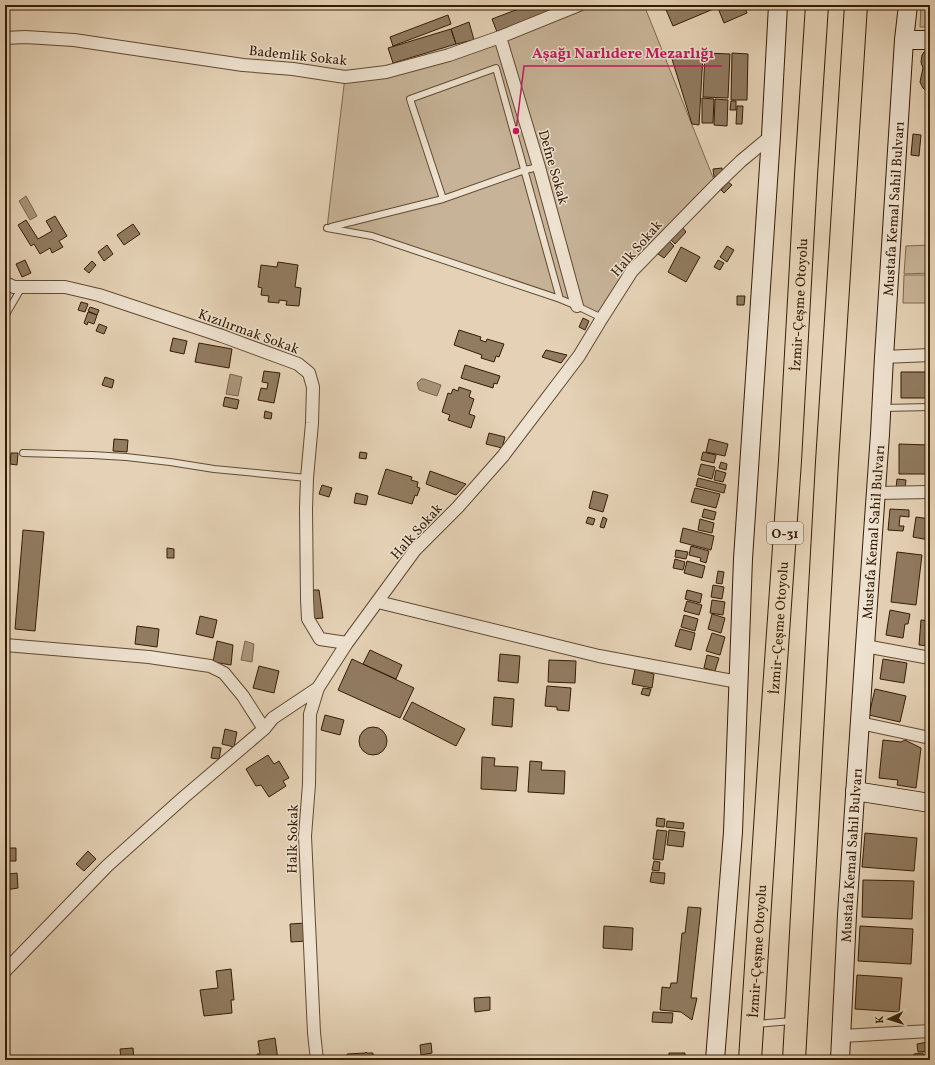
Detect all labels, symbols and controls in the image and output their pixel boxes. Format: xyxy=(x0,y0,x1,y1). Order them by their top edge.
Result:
callout: Aşağı Narlıdere Mezarlığı xyxy=(524,39,722,66)
street label: Bademlik Sokak xyxy=(248,42,348,71)
text: Aşağı Narlıdere Mezarlığı xyxy=(532,44,714,65)
street label: Mustafa Kemal Sahil Bulvarı xyxy=(880,121,910,297)
street label: Defne Sokak xyxy=(533,128,572,207)
street label: Halk Sokak xyxy=(607,216,667,281)
street label: İzmir-Çeşme Otoyolu xyxy=(787,237,813,372)
street label: Kızılırmak Sokak xyxy=(195,305,302,360)
street label: Mustafa Kemal Sahil Bulvarı xyxy=(859,444,890,620)
street label: Halk Sokak xyxy=(387,500,448,564)
road number: O-31 xyxy=(767,522,803,544)
street label: İzmir-Çeşme Otoyolu xyxy=(766,561,794,695)
street label: Mustafa Kemal Sahil Bulvarı xyxy=(838,768,868,943)
street label: Halk Sokak xyxy=(283,804,304,874)
street label: İzmir-Çeşme Otoyolu xyxy=(745,884,772,1019)
north arrow xyxy=(869,999,909,1039)
text: K xyxy=(873,1015,888,1024)

